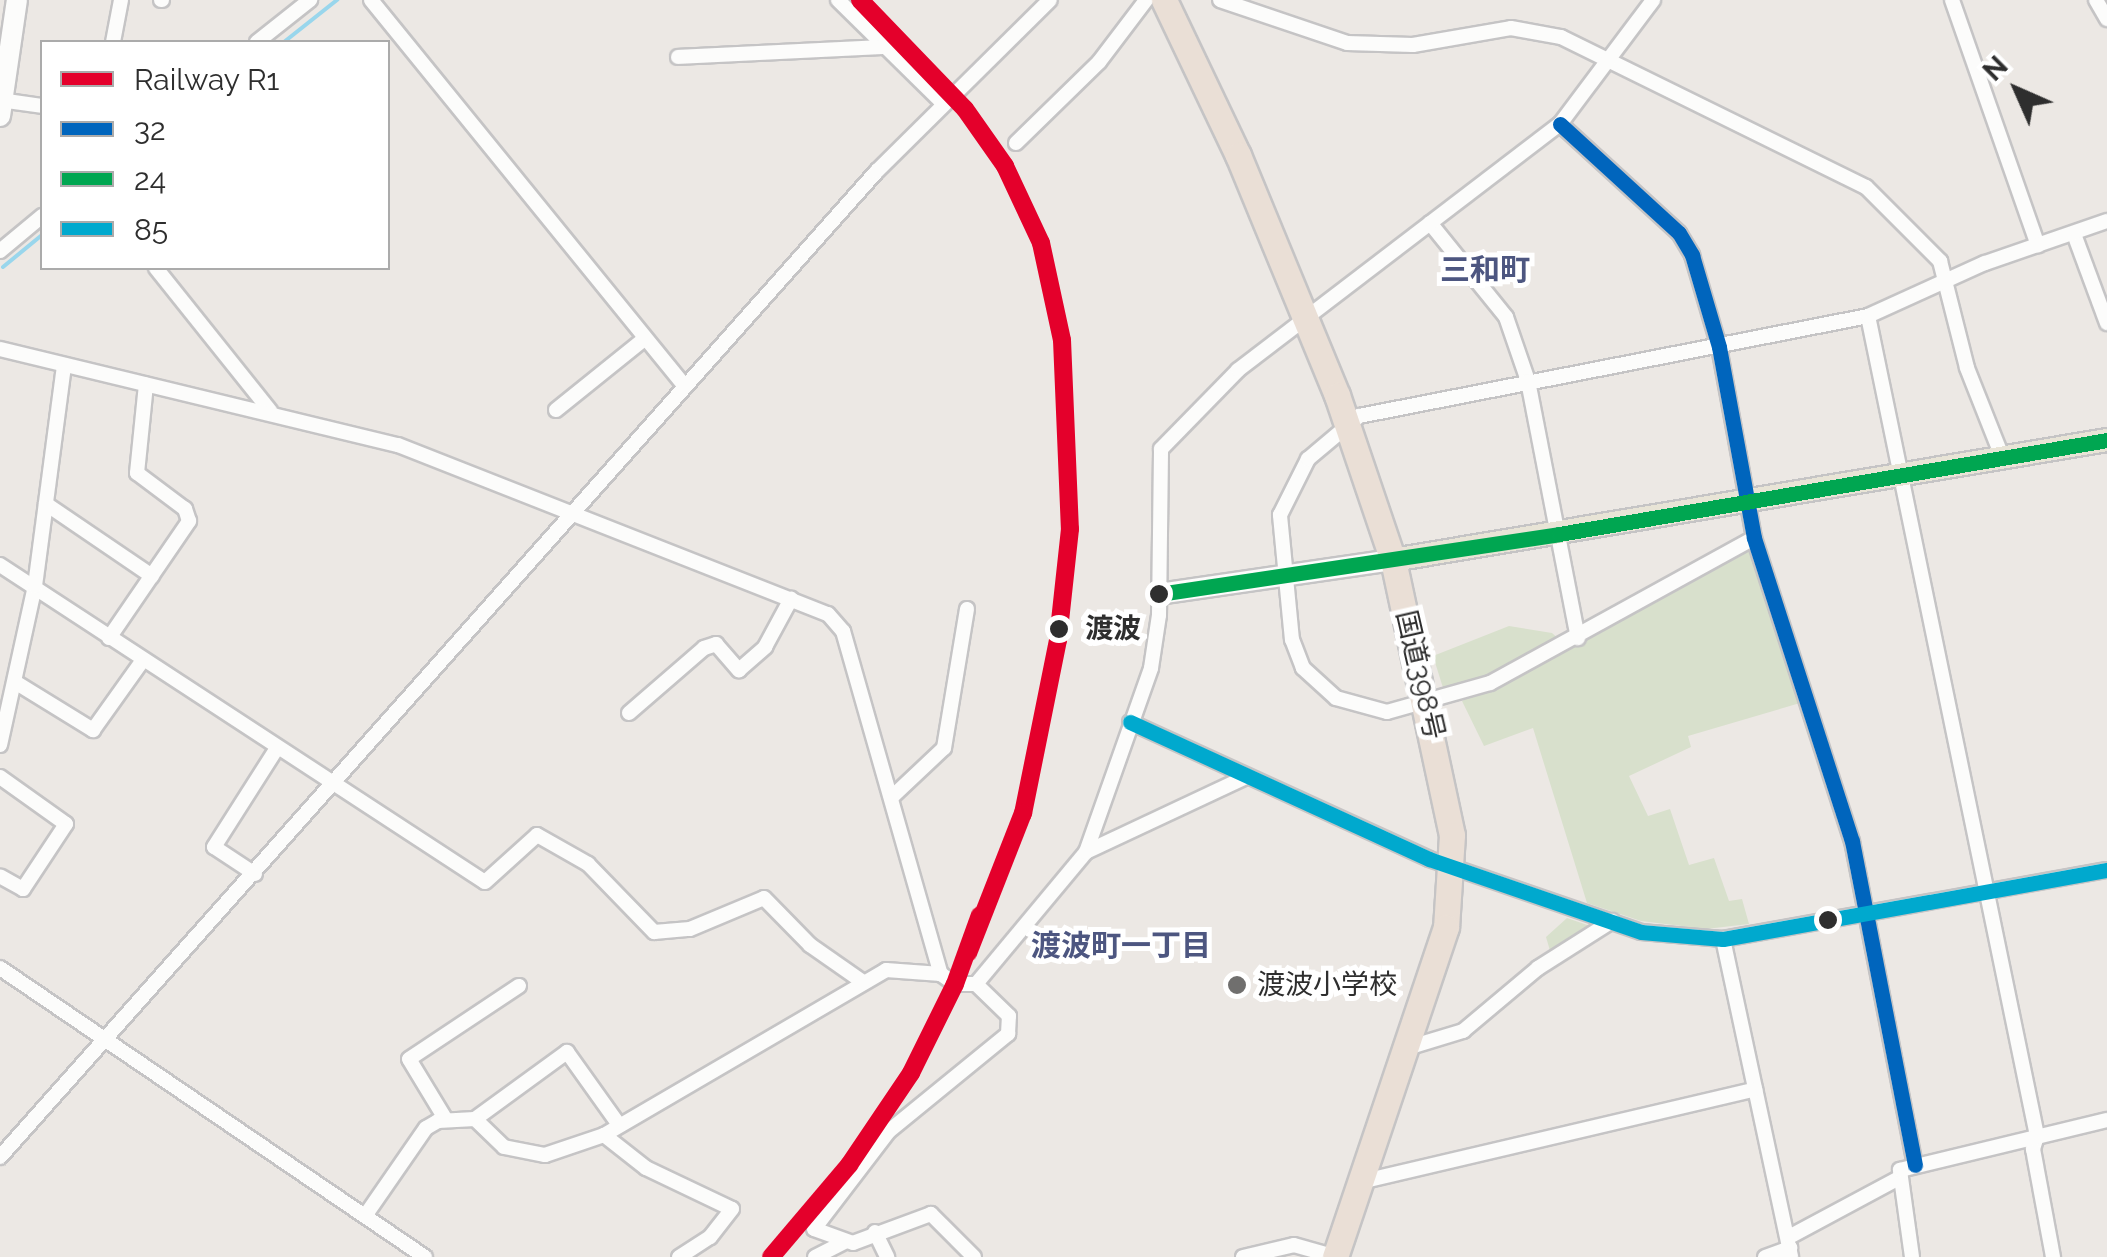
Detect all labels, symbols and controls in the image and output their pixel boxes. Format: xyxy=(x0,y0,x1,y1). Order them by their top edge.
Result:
legend xyxy=(40,40,390,270)
north arrow xyxy=(1967,40,2067,140)
text: N xyxy=(1976,49,2015,88)
text: Railway R1 xyxy=(134,62,279,97)
text: 32 xyxy=(134,112,166,147)
text: 24 xyxy=(134,162,166,197)
text: 85 xyxy=(134,212,168,247)
district label: 三和町 xyxy=(1440,252,1530,288)
unlabelled marker xyxy=(1149,584,1169,604)
street label: 国道398号 xyxy=(1389,607,1451,743)
marker: 渡波 xyxy=(1042,612,1076,646)
place label: 渡波 xyxy=(1085,612,1141,646)
unlabelled marker xyxy=(1818,910,1838,930)
district label: 渡波町一丁目 xyxy=(1031,928,1211,964)
place label: 渡波小学校 xyxy=(1257,968,1397,1002)
marker: 渡波小学校 xyxy=(1226,974,1248,996)

